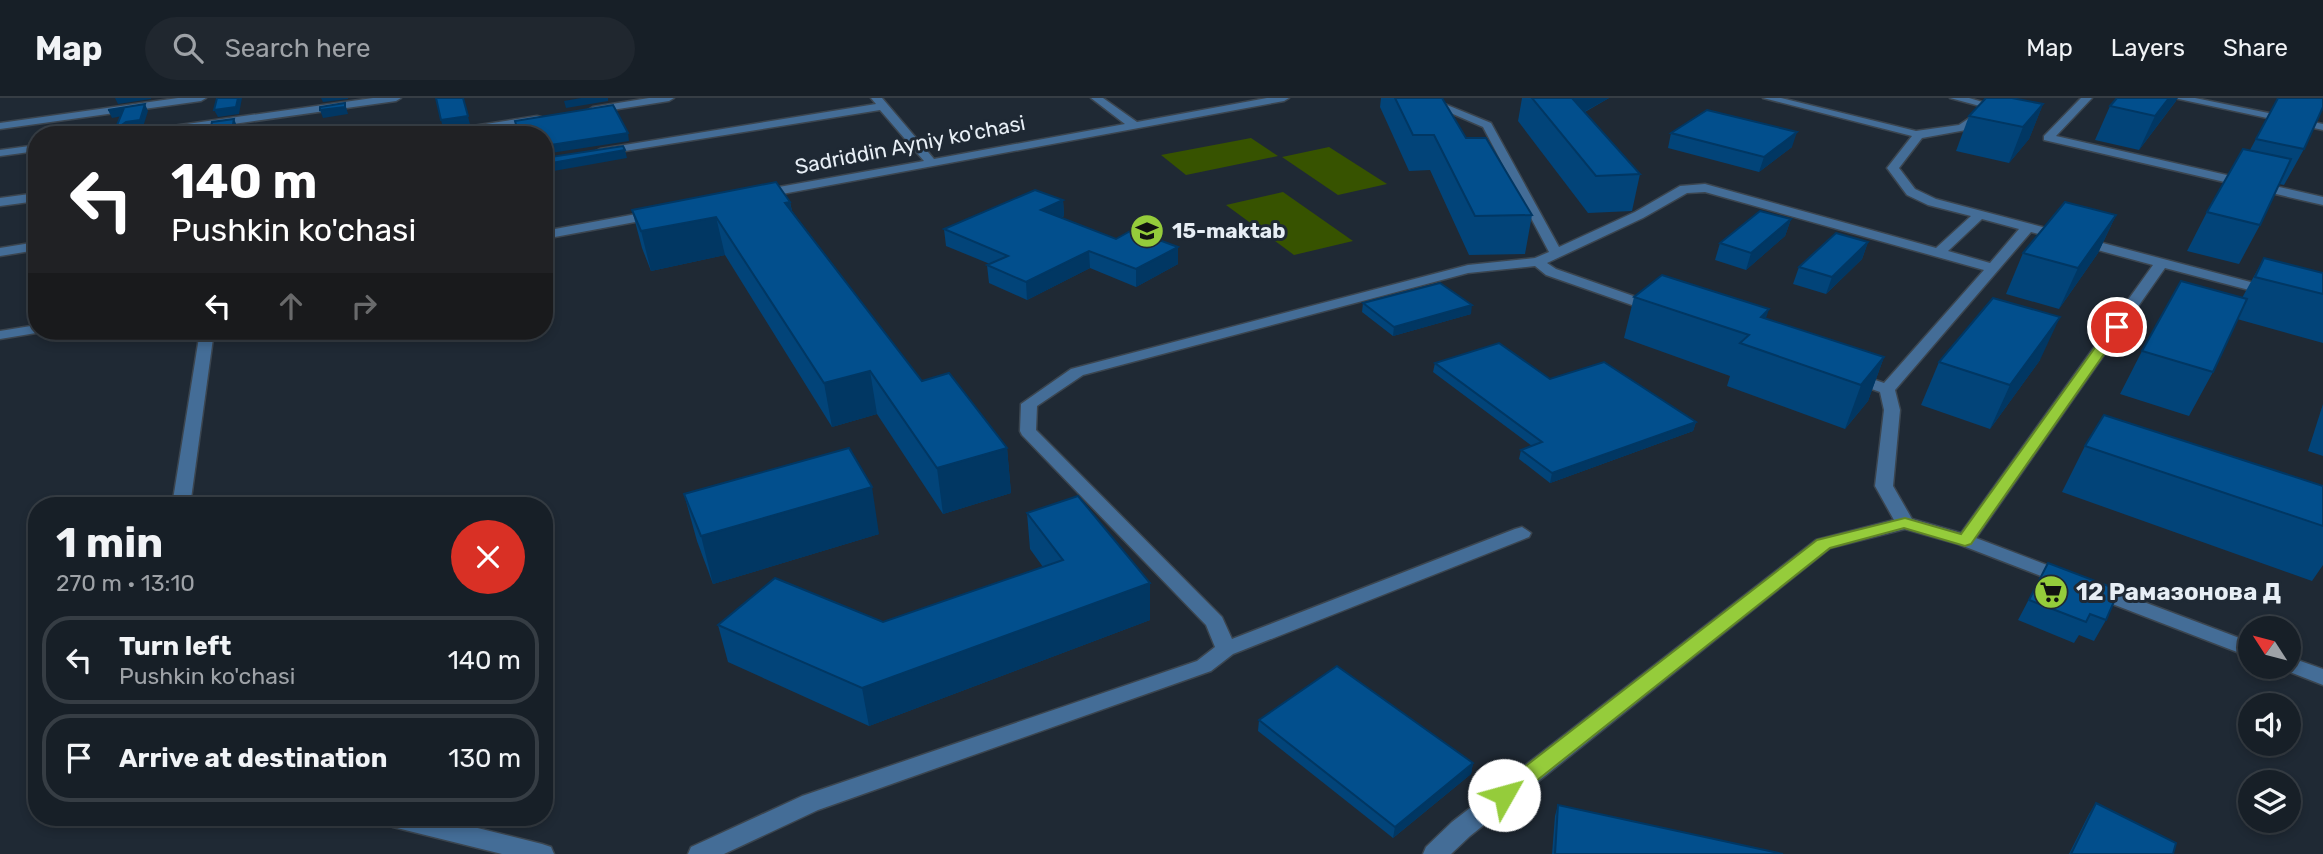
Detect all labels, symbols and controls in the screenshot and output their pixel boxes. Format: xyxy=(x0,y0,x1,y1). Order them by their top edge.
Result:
search box xyxy=(145,17,635,80)
text: Map xyxy=(35,29,103,68)
icon: search xyxy=(169,29,207,67)
text: Search here xyxy=(225,33,370,64)
text: Map xyxy=(2026,34,2073,62)
text: Layers xyxy=(2111,34,2185,62)
text: Share xyxy=(2223,34,2288,62)
street label: Sadriddin Ayniy ko'chasi xyxy=(793,110,1027,179)
text: 140 m xyxy=(171,152,317,210)
icon: left xyxy=(56,154,147,245)
text: Pushkin ko'chasi xyxy=(171,211,416,249)
school or university icon: 15-maktab xyxy=(1128,212,1166,250)
place label: 15-maktab xyxy=(1172,218,1285,243)
icon: left xyxy=(199,287,237,325)
icon: ahead xyxy=(272,287,310,325)
icon: right xyxy=(345,287,383,325)
pin xyxy=(2087,297,2147,357)
icon: arrive xyxy=(2098,308,2136,346)
text: 1 min xyxy=(56,518,163,568)
button: close xyxy=(451,520,525,594)
text: 270 m · 13:10 xyxy=(56,569,195,597)
supermarket icon: 12 Рамазонова Д xyxy=(2032,573,2070,611)
place label: 12 Рамазонова Д xyxy=(2076,578,2281,606)
north arrow xyxy=(2238,616,2301,679)
map controls xyxy=(2238,616,2301,833)
text: Turn left xyxy=(119,631,231,662)
icon: left xyxy=(60,641,98,679)
text: 140 m xyxy=(448,645,521,676)
text: Pushkin ko'chasi xyxy=(119,662,295,690)
button: sound xyxy=(2238,693,2301,756)
icon: arrive xyxy=(60,739,98,777)
text: Arrive at destination xyxy=(119,743,387,774)
text: 130 m xyxy=(448,743,521,774)
position arrow xyxy=(1467,758,1541,832)
button: layers xyxy=(2238,770,2301,833)

